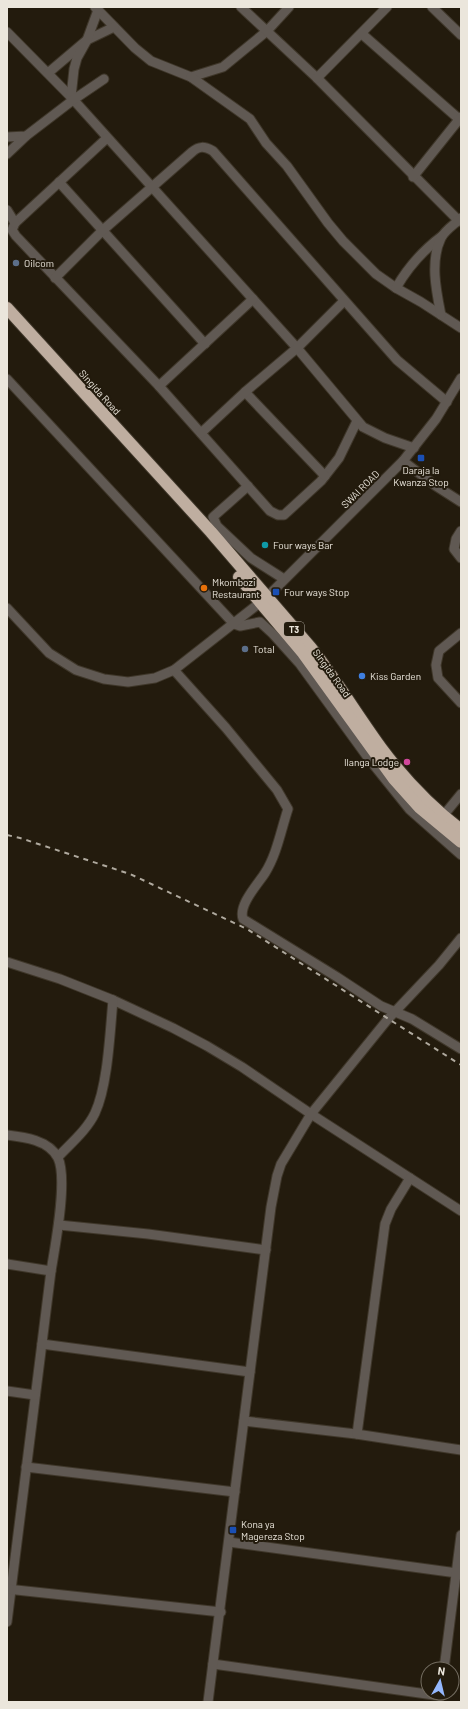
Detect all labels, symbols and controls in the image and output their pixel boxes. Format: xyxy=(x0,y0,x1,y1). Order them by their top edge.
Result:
place label: Oilcom xyxy=(24,257,54,269)
marker: Oilcom xyxy=(11,258,21,268)
street label: Singida Road xyxy=(77,367,123,417)
marker: Daraja la Kwanza Stop xyxy=(416,453,426,463)
place label: Daraja la Kwanza Stop xyxy=(393,464,449,488)
street label: SWAI ROAD xyxy=(338,467,382,511)
place label: Four ways Bar xyxy=(273,539,333,551)
marker: Four ways Bar xyxy=(260,540,270,550)
place label: Mkombozi Restaurant xyxy=(212,576,260,600)
marker: Mkombozi Restaurant xyxy=(199,583,209,593)
place label: Four ways Stop xyxy=(284,586,349,598)
marker: Four ways Stop xyxy=(271,587,281,597)
road number: T3 xyxy=(284,622,304,636)
place label: Total xyxy=(253,643,274,655)
marker: Total xyxy=(240,644,250,654)
street label: Singida Road xyxy=(311,647,353,699)
place label: Kiss Garden xyxy=(370,670,421,682)
marker: Kiss Garden xyxy=(357,671,367,681)
place label: Ilanga Lodge xyxy=(344,756,399,768)
marker: Ilanga Lodge xyxy=(402,757,412,767)
place label: Kona ya Magereza Stop xyxy=(241,1518,305,1542)
marker: Kona ya Magereza Stop xyxy=(228,1525,238,1535)
north arrow xyxy=(420,1661,460,1701)
text: N xyxy=(437,1664,446,1678)

